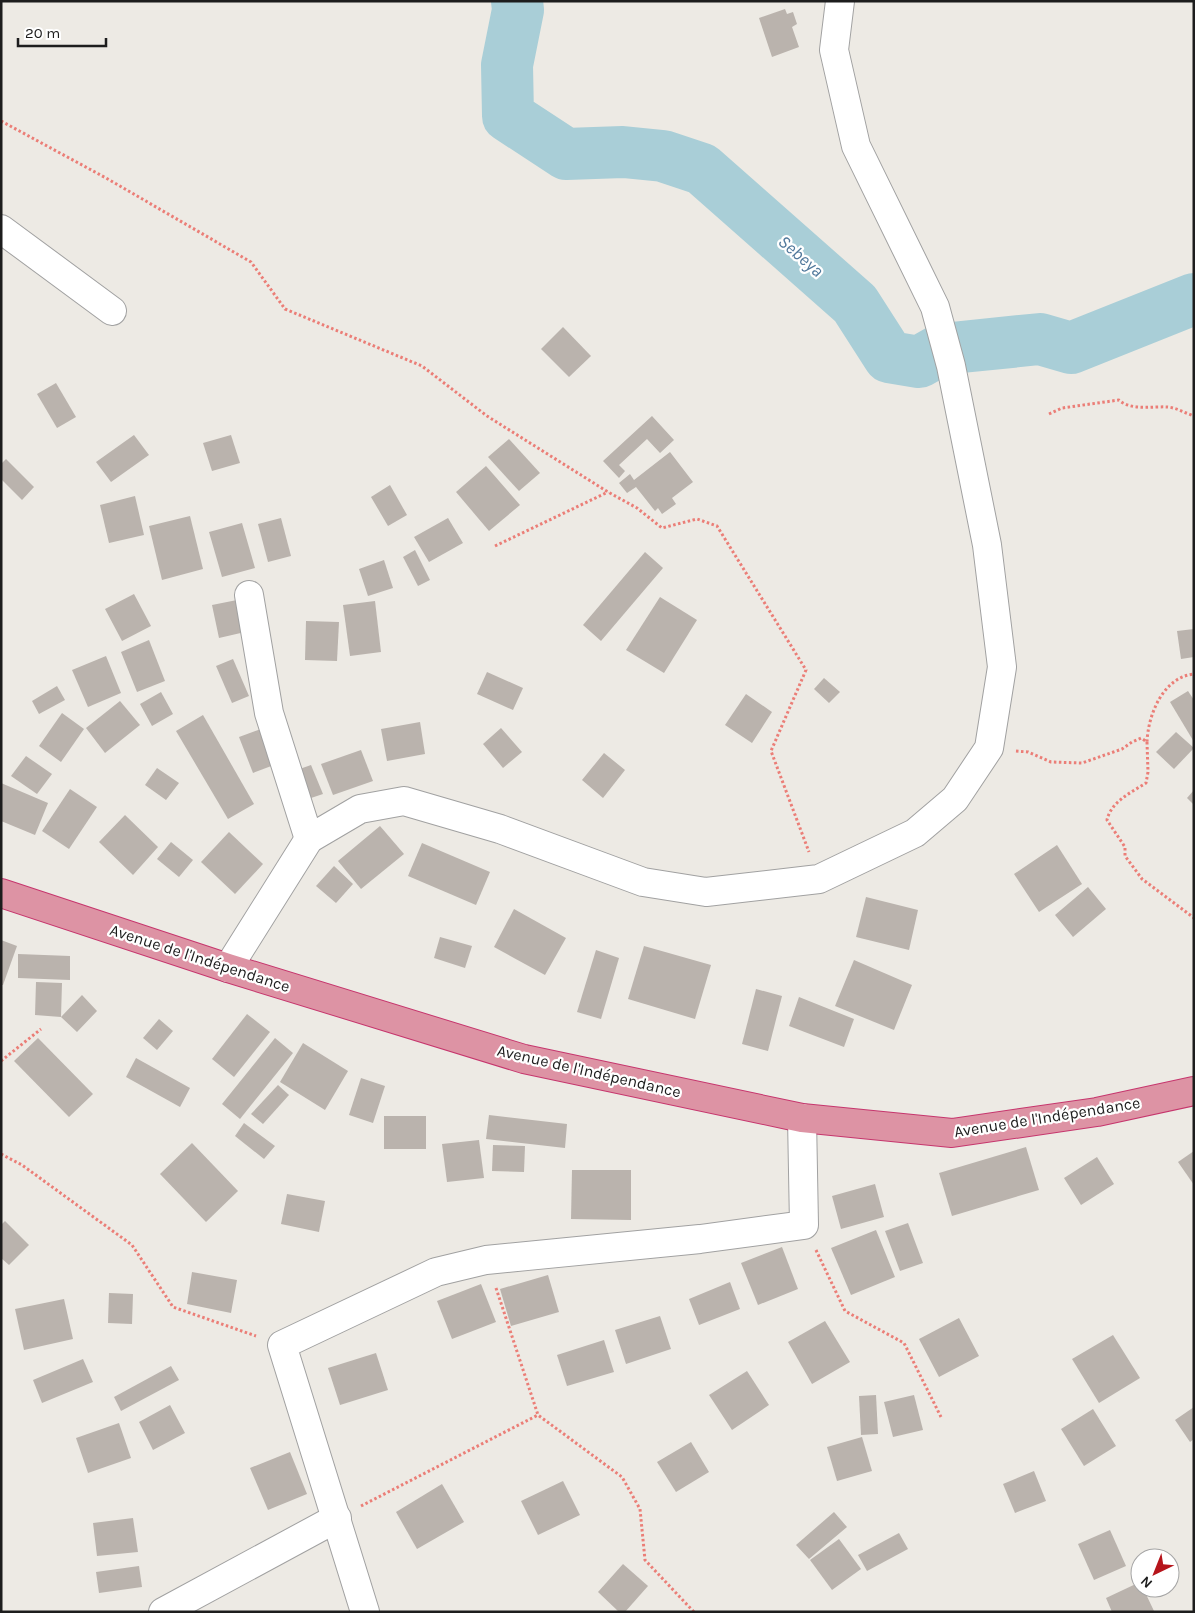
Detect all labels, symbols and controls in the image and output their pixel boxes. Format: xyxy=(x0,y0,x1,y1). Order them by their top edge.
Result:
scale bar xyxy=(18,15,105,47)
text: 20 m xyxy=(25,24,60,42)
water label: Sebeya xyxy=(774,230,828,282)
street label: Avenue de l'Indépendance xyxy=(108,920,292,996)
street label: Avenue de l'Indépendance xyxy=(495,1041,683,1101)
street label: Avenue de l'Indépendance xyxy=(953,1093,1141,1141)
north arrow xyxy=(1130,1548,1180,1598)
text: N xyxy=(1137,1572,1156,1592)

